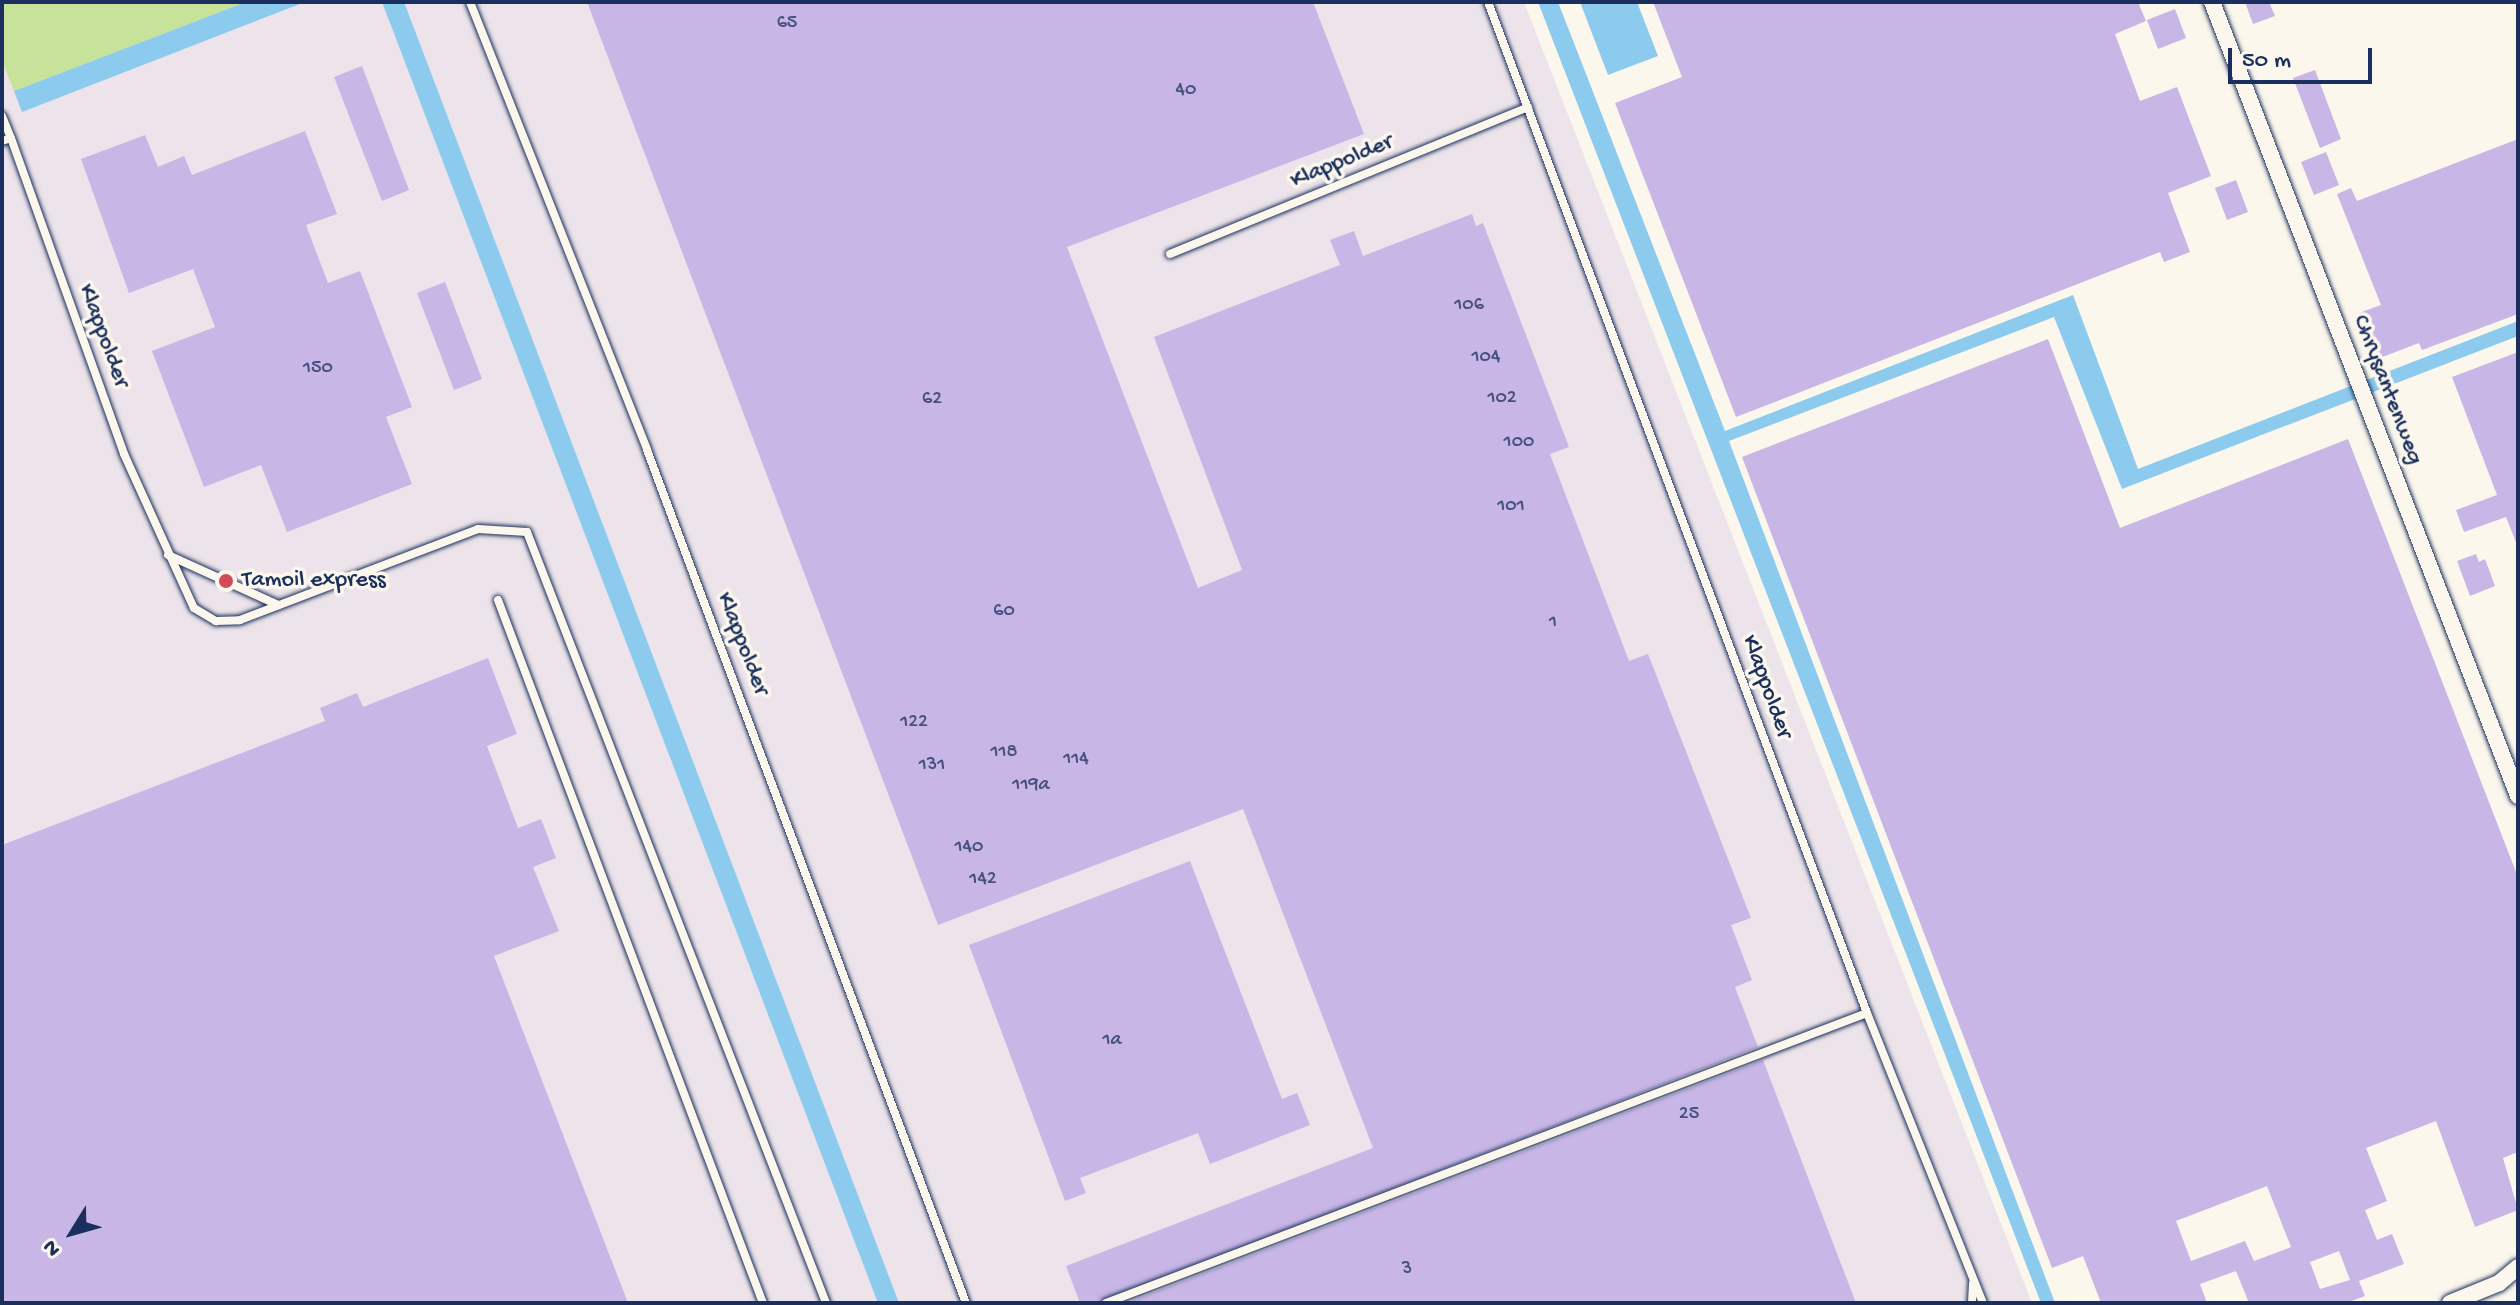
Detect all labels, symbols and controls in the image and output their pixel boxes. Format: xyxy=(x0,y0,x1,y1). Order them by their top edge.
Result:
house number: 65 xyxy=(777,11,797,35)
scale bar xyxy=(2232,32,2376,82)
text: 50 m xyxy=(2242,47,2291,76)
house number: 40 xyxy=(1176,78,1196,102)
street label: Klappolder xyxy=(1286,128,1398,196)
street label: Klappolder xyxy=(71,280,135,392)
house number: 106 xyxy=(1454,293,1484,317)
street label: Chrysantenweg xyxy=(2345,311,2429,469)
house number: 104 xyxy=(1472,345,1500,369)
house number: 150 xyxy=(303,356,333,380)
house number: 102 xyxy=(1487,386,1517,410)
house number: 62 xyxy=(922,387,942,411)
house number: 100 xyxy=(1504,430,1534,454)
house number: 101 xyxy=(1497,494,1525,518)
place label: Tamoil express xyxy=(242,567,386,595)
marker: Tamoil express xyxy=(217,572,235,590)
street label: Klappolder xyxy=(709,588,775,700)
house number: 60 xyxy=(993,599,1015,623)
house number: 1 xyxy=(1549,610,1557,634)
street label: Klappolder xyxy=(1734,631,1798,743)
house number: 122 xyxy=(900,710,928,734)
house number: 118 xyxy=(990,740,1018,764)
house number: 114 xyxy=(1063,747,1089,771)
house number: 131 xyxy=(919,753,945,777)
house number: 119a xyxy=(1012,773,1050,797)
house number: 140 xyxy=(955,835,983,859)
house number: 142 xyxy=(969,867,997,891)
house number: 1a xyxy=(1102,1028,1122,1052)
house number: 25 xyxy=(1679,1102,1699,1126)
north arrow xyxy=(32,1193,112,1273)
text: N xyxy=(38,1234,68,1261)
house number: 3 xyxy=(1402,1257,1412,1281)

